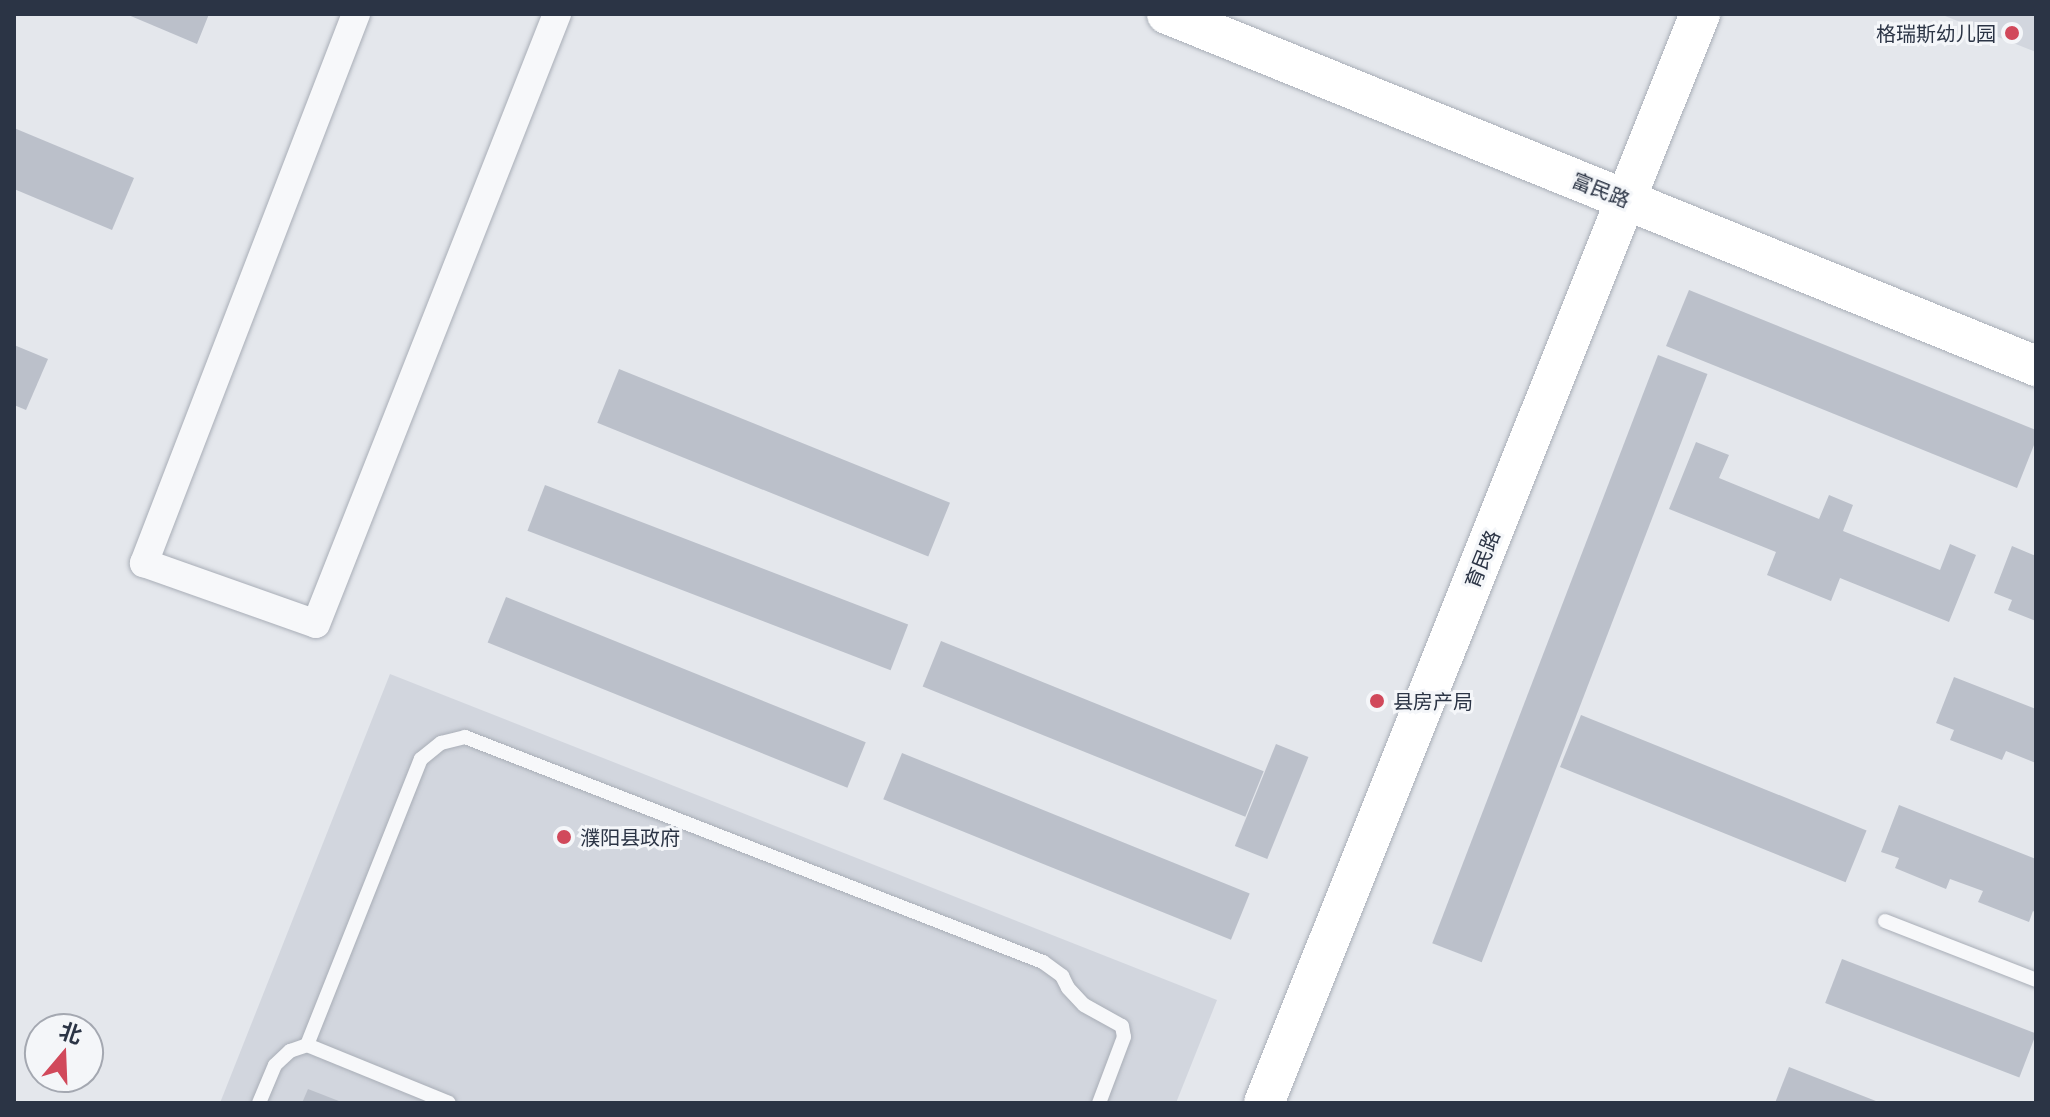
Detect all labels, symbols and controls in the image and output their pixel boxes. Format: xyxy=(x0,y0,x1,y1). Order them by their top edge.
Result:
place label: 格瑞斯幼儿园 xyxy=(1876,21,1996,45)
marker: 格瑞斯幼儿园 xyxy=(2003,24,2021,42)
street label: 富民路 xyxy=(1569,168,1633,212)
street label: 育民路 xyxy=(1460,527,1504,591)
place label: 县房产局 xyxy=(1393,689,1473,713)
marker: 县房产局 xyxy=(1368,692,1386,710)
place label: 濮阳县政府 xyxy=(580,825,680,849)
marker: 濮阳县政府 xyxy=(555,828,573,846)
north arrow xyxy=(24,1013,104,1093)
text: 北 xyxy=(56,1014,86,1050)

